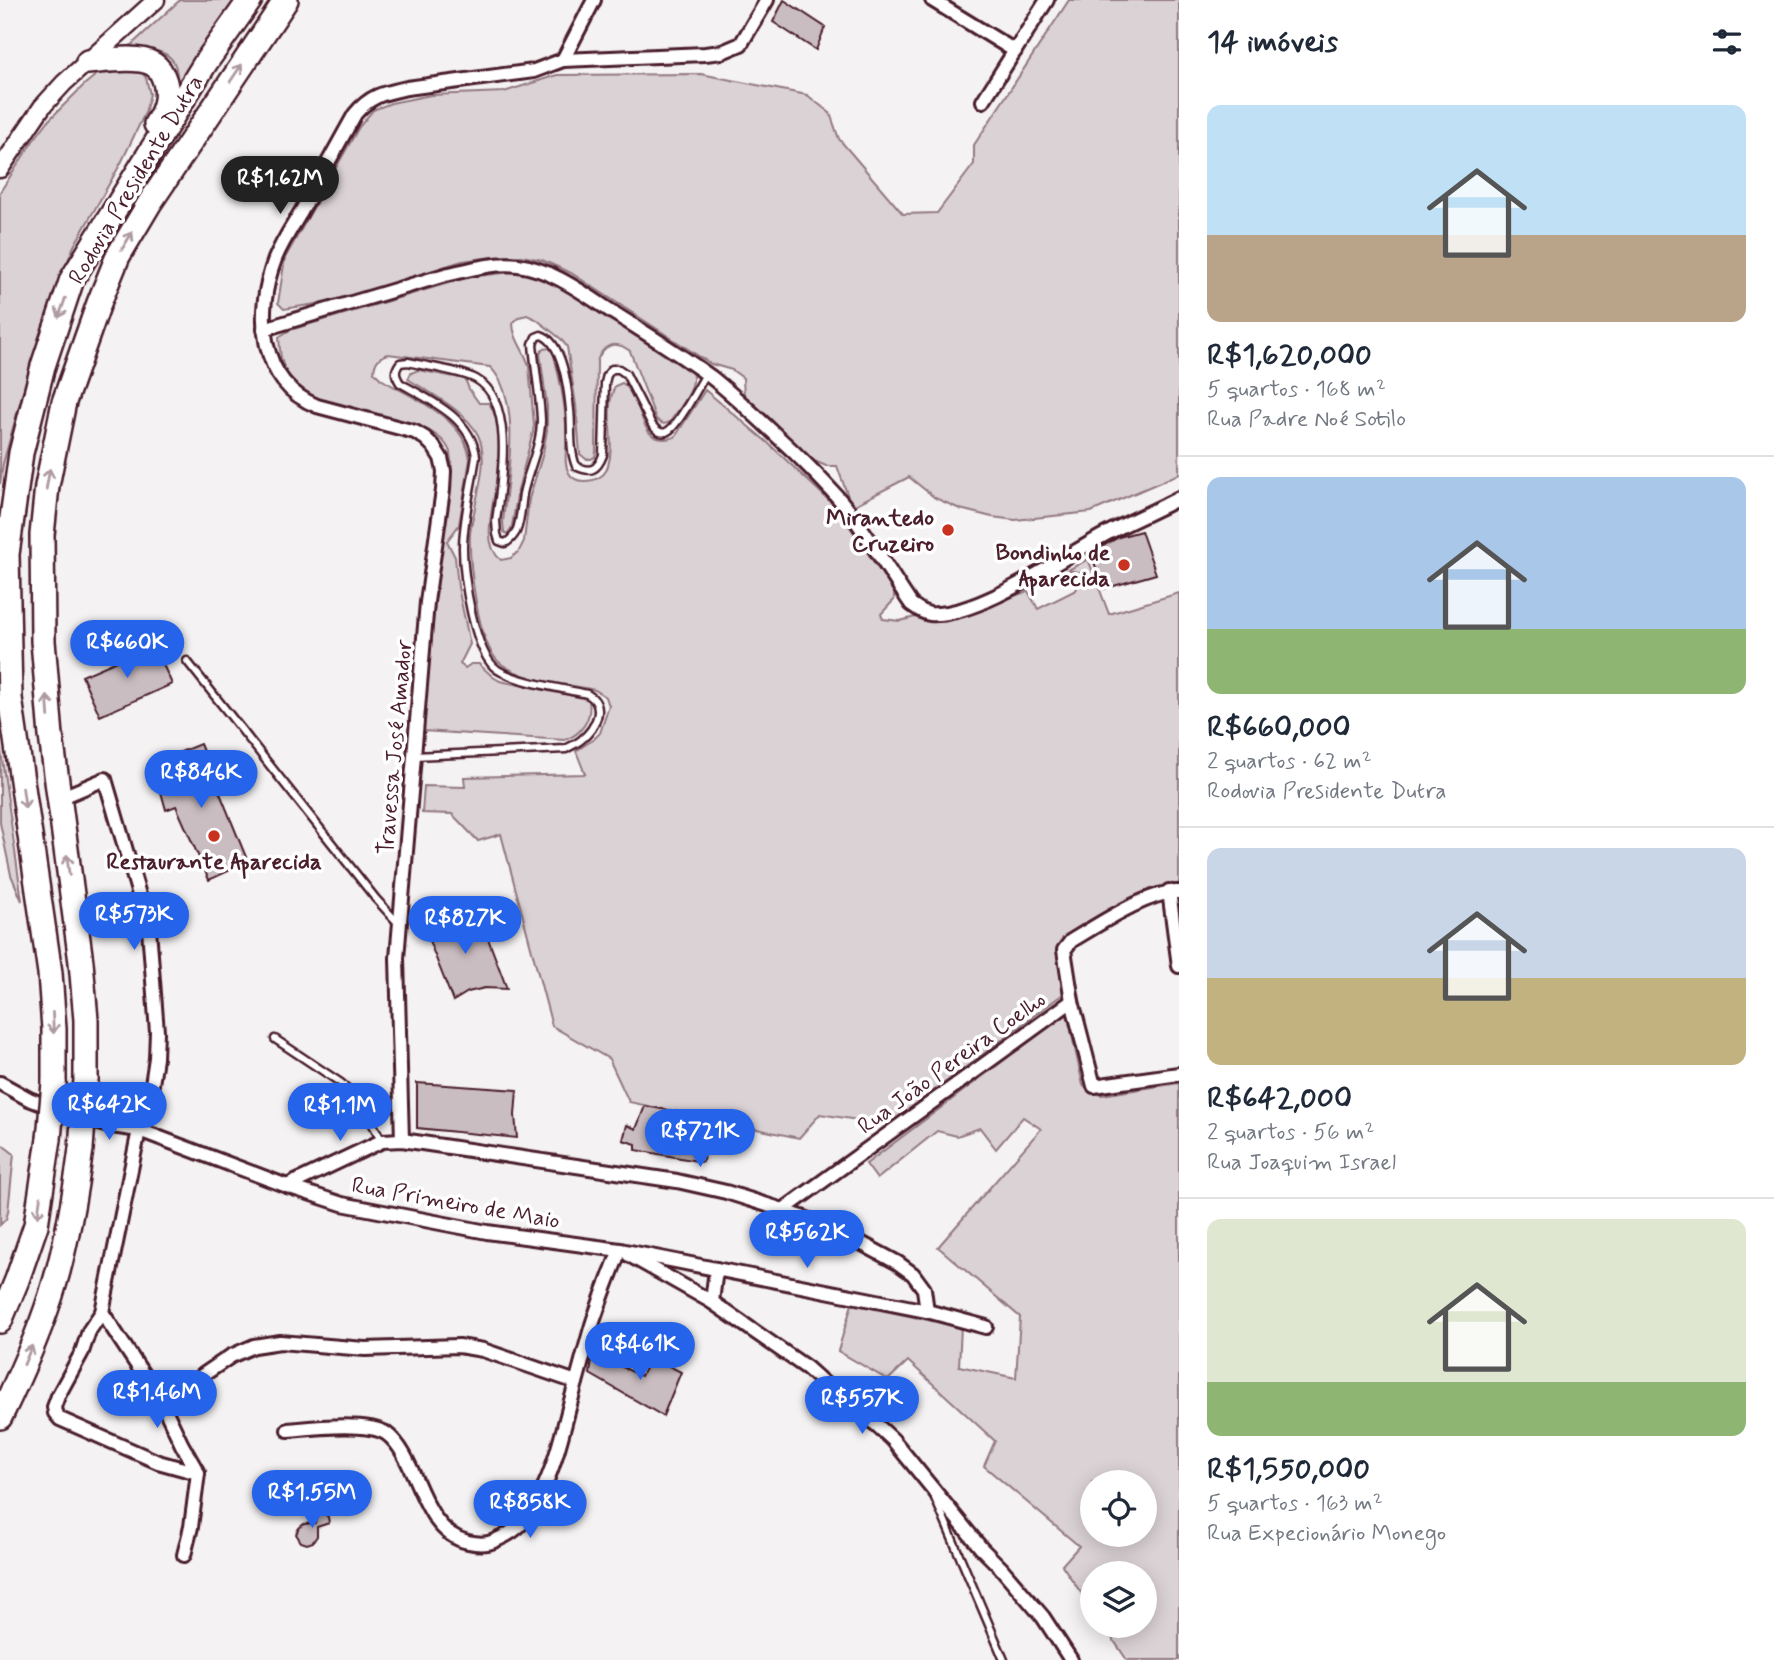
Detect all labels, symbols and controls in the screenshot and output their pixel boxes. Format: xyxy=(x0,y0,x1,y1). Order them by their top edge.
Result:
text: 14 imóveis xyxy=(1207,23,1338,62)
icon: filters xyxy=(1708,23,1746,61)
one-way arrow xyxy=(229,63,243,83)
street label: Rodovia Presidente Dutra xyxy=(62,70,211,290)
icon: home xyxy=(1414,150,1540,276)
pin: R$1.62M xyxy=(215,156,345,216)
text: R$1.62M xyxy=(237,164,323,194)
one-way arrow xyxy=(120,231,134,251)
one-way arrow xyxy=(55,297,67,319)
text: R$1,620,000 xyxy=(1207,336,1372,375)
text: 5 quartos · 168 m² xyxy=(1207,375,1386,405)
text: Rua Padre Noé Sotilo xyxy=(1207,405,1406,435)
one-way arrow xyxy=(42,468,56,491)
place label: Mirantedo Cruzeiro xyxy=(826,504,934,560)
marker: Mirantedo Cruzeiro xyxy=(940,522,956,538)
icon: home xyxy=(1414,522,1540,648)
place label: Bondinho de Aparecida xyxy=(995,539,1111,596)
marker: Bondinho de Aparecida xyxy=(1116,557,1132,573)
pin: R$660K xyxy=(70,620,184,680)
text: R$660K xyxy=(86,628,168,658)
street label: Travessa José Amador xyxy=(372,638,420,856)
one-way arrow xyxy=(41,695,54,718)
text: R$660,000 xyxy=(1207,708,1351,747)
text: 2 quartos · 62 m² xyxy=(1207,747,1372,777)
pin: R$846K xyxy=(144,750,258,810)
text: R$846K xyxy=(161,758,241,788)
text: Rodovia Presidente Dutra xyxy=(1207,777,1446,807)
one-way arrow xyxy=(18,786,31,809)
marker: Restaurante Aparecida xyxy=(206,828,222,844)
place label: Restaurante Aparecida xyxy=(106,848,322,879)
one-way arrow xyxy=(62,854,75,877)
pin: R$573K xyxy=(77,892,191,952)
icon: home xyxy=(1414,893,1540,1019)
pin: R$827K xyxy=(408,897,522,956)
text: R$573K xyxy=(95,900,173,930)
text: R$827K xyxy=(424,904,506,934)
street label: Rua João Pereira Coelho xyxy=(852,985,1052,1142)
one-way arrow xyxy=(47,1011,60,1034)
text: R$642,000 xyxy=(1207,1079,1352,1118)
pin: R$642K xyxy=(52,1082,166,1142)
pin: R$1.1M xyxy=(283,1084,397,1143)
text: R$642K xyxy=(68,1090,150,1120)
text: R$1.1M xyxy=(304,1091,376,1121)
pin: R$721K xyxy=(643,1110,757,1169)
text: R$721K xyxy=(661,1117,739,1147)
text: 2 quartos · 56 m² xyxy=(1207,1118,1374,1148)
text: Rua Joaquim Israel xyxy=(1207,1148,1396,1178)
street label: Rua Primeiro de Maio xyxy=(349,1171,562,1237)
one-way arrow xyxy=(32,1195,45,1218)
pin: R$562K xyxy=(750,1210,864,1270)
text: R$562K xyxy=(765,1218,849,1248)
icon: home xyxy=(1414,1264,1540,1390)
pin: R$461K xyxy=(583,1322,697,1382)
text: R$461K xyxy=(601,1330,679,1360)
one-way arrow xyxy=(22,1344,35,1366)
pin: R$1.46M xyxy=(92,1370,222,1430)
pin: R$557K xyxy=(805,1376,919,1436)
text: R$1.46M xyxy=(113,1378,201,1408)
text: R$557K xyxy=(821,1384,903,1414)
text: R$1,550,000 xyxy=(1207,1450,1370,1489)
pin: R$1.55M xyxy=(247,1470,377,1530)
map controls xyxy=(1080,1470,1157,1638)
button: locate xyxy=(1080,1470,1157,1547)
text: R$1.55M xyxy=(268,1478,356,1508)
pin: R$858K xyxy=(473,1480,587,1540)
text: R$858K xyxy=(490,1488,570,1518)
text: 5 quartos · 163 m² xyxy=(1207,1489,1383,1519)
text: Rua Expecionário Monego xyxy=(1207,1519,1446,1549)
button: layers xyxy=(1080,1561,1157,1638)

